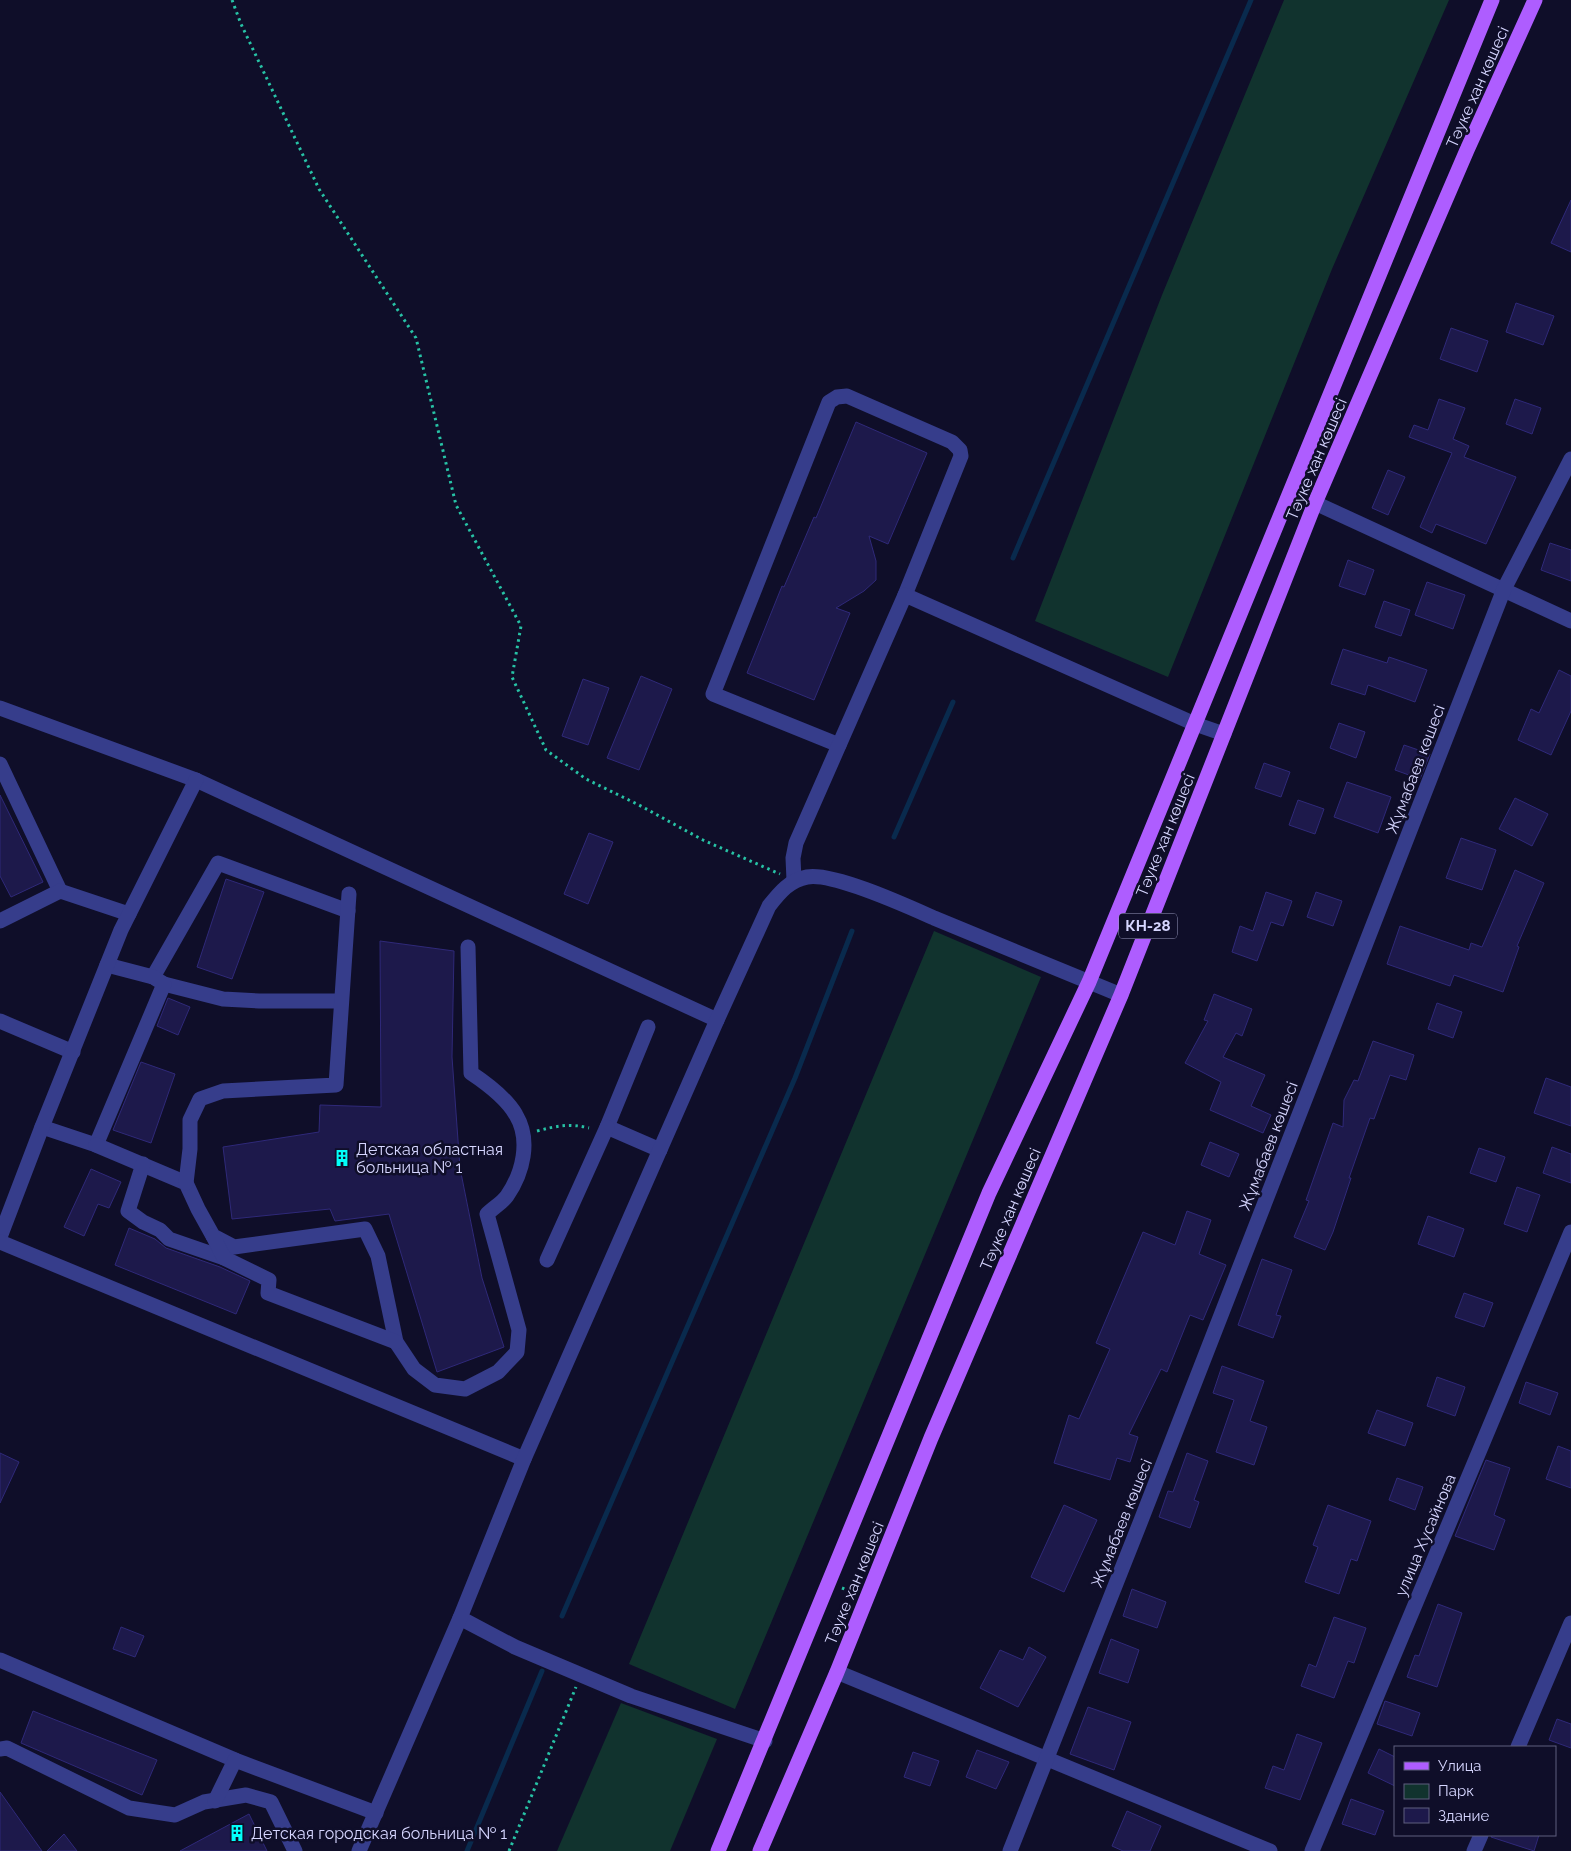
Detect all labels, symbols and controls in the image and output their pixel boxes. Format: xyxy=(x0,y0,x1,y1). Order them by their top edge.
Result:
street label: Тәуке хан көшесі xyxy=(1442,24,1513,151)
street label: Тәуке хан көшесі xyxy=(1282,395,1351,523)
street label: Жұмабаев көшесі xyxy=(1382,702,1449,836)
street label: Тәуке хан көшесі xyxy=(1132,771,1199,899)
road number: КН-28 xyxy=(1119,914,1177,938)
street label: Жұмабаев көшесі xyxy=(1235,1079,1302,1213)
place label: Детская областная больница № 1 xyxy=(356,1140,503,1177)
street label: Тәуке хан көшесі xyxy=(976,1145,1045,1273)
building icon: Детская областная больница № 1 xyxy=(332,1148,352,1168)
street label: Жұмабаев көшесі xyxy=(1087,1456,1156,1590)
street label: улица Хусайнова xyxy=(1391,1471,1460,1599)
street label: Тәуке хан көшесі xyxy=(821,1519,888,1647)
legend xyxy=(1394,1746,1556,1836)
text: Улица xyxy=(1438,1757,1482,1775)
text: Парк xyxy=(1438,1782,1474,1800)
text: Здание xyxy=(1438,1807,1490,1825)
building icon: Детская городская больница № 1 xyxy=(227,1823,247,1843)
place label: Детская городская больница № 1 xyxy=(251,1824,507,1843)

